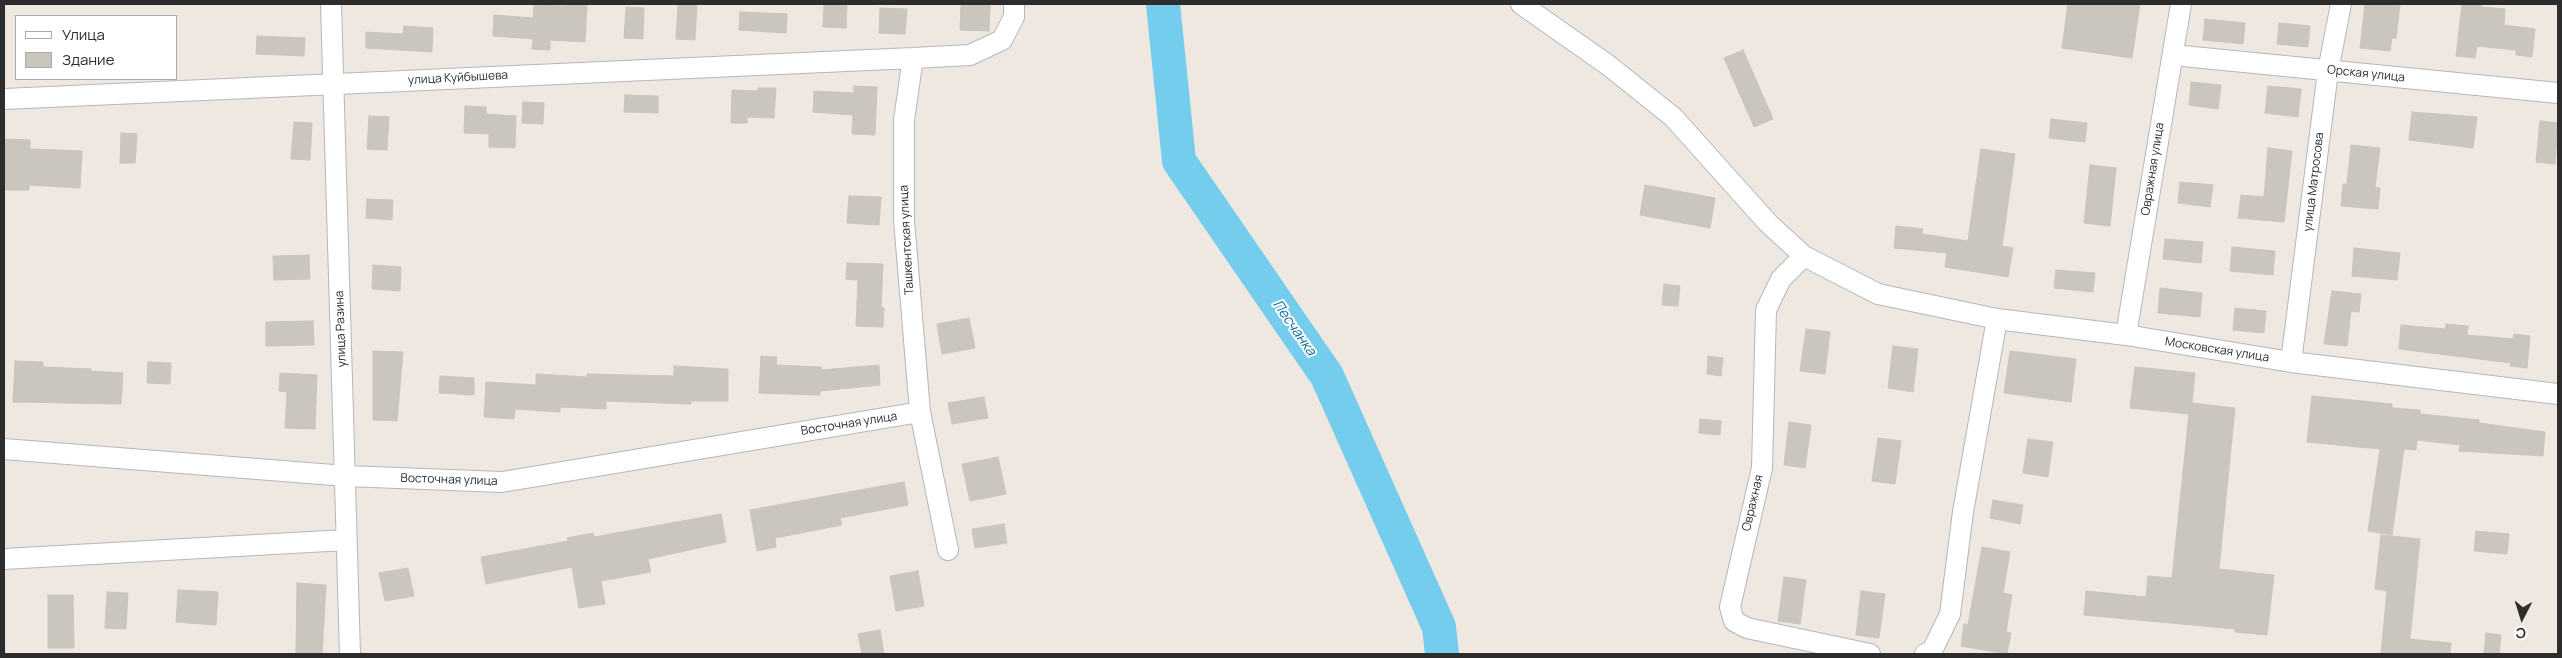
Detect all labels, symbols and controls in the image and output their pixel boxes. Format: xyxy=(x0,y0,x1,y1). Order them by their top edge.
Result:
legend xyxy=(15,15,178,80)
text: Улица xyxy=(62,24,105,45)
text: Здание xyxy=(62,49,114,70)
street label: Орская улица xyxy=(2326,63,2406,85)
street label: улица Куйбышева xyxy=(408,68,508,88)
street label: Овражная улица xyxy=(2139,121,2167,217)
street label: улица Матросова xyxy=(2301,132,2327,232)
street label: Ташкентская улица xyxy=(897,185,917,295)
street label: улица Разина xyxy=(332,290,350,368)
water label: Песчанка xyxy=(1269,297,1319,359)
street label: Московская улица xyxy=(2164,335,2270,365)
street label: Восточная улица xyxy=(800,409,898,439)
street label: Восточная улица xyxy=(400,471,498,489)
street label: Овражная xyxy=(1740,473,1766,533)
north arrow xyxy=(2497,593,2547,643)
text: С xyxy=(2515,624,2527,643)

